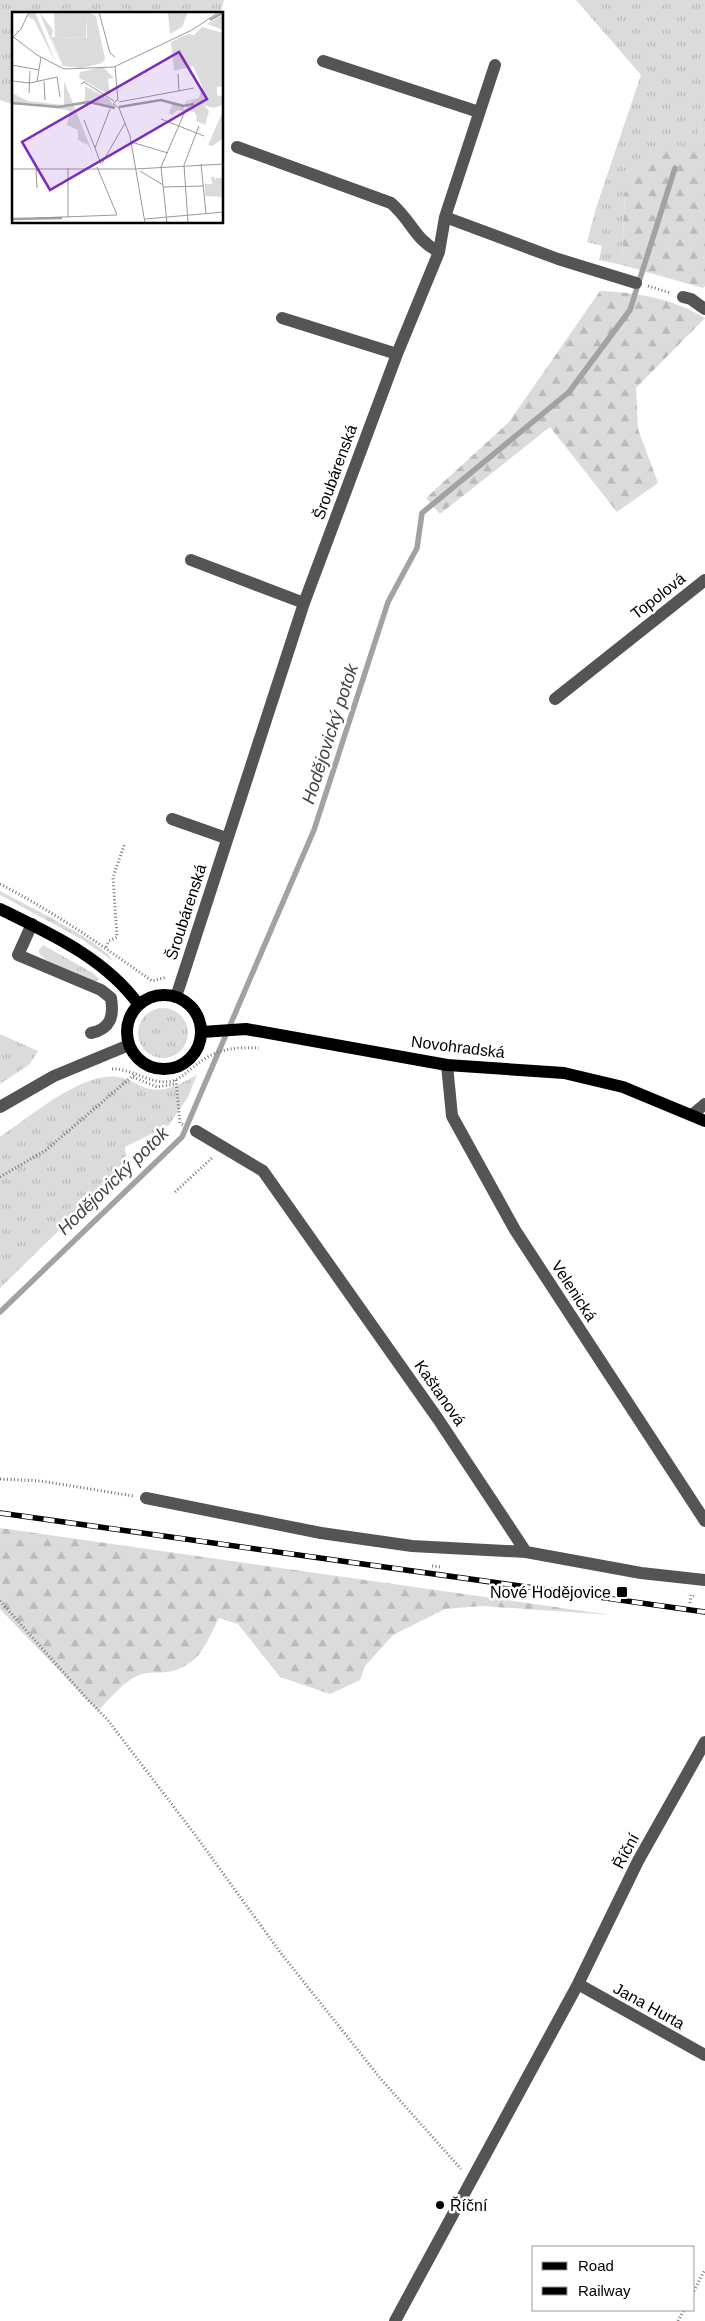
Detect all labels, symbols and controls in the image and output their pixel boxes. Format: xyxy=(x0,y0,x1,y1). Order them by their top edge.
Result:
inset map xyxy=(12,12,224,224)
street label: Šroubárenská xyxy=(309,422,360,522)
street label: Topolová xyxy=(628,570,689,622)
water label: Hodějovický potok xyxy=(298,660,362,807)
street label: Šroubárenská xyxy=(162,862,210,962)
street label: Novohradská xyxy=(410,1033,506,1061)
water label: Hodějovický potok xyxy=(54,1122,173,1239)
street label: Velenická xyxy=(548,1258,600,1324)
street label: Kaštanová xyxy=(411,1357,469,1429)
place label: Nové Hodějovice xyxy=(490,1584,611,1601)
marker: Nové Hodějovice xyxy=(615,1585,629,1599)
street label: Říční xyxy=(609,1830,643,1871)
street label: Jana Hurta xyxy=(611,1980,687,2032)
place label: Říční xyxy=(450,2196,488,2214)
marker: Říční xyxy=(434,2199,446,2211)
legend xyxy=(532,2246,695,2311)
text: Road xyxy=(578,2257,614,2274)
text: Railway xyxy=(578,2282,631,2299)

